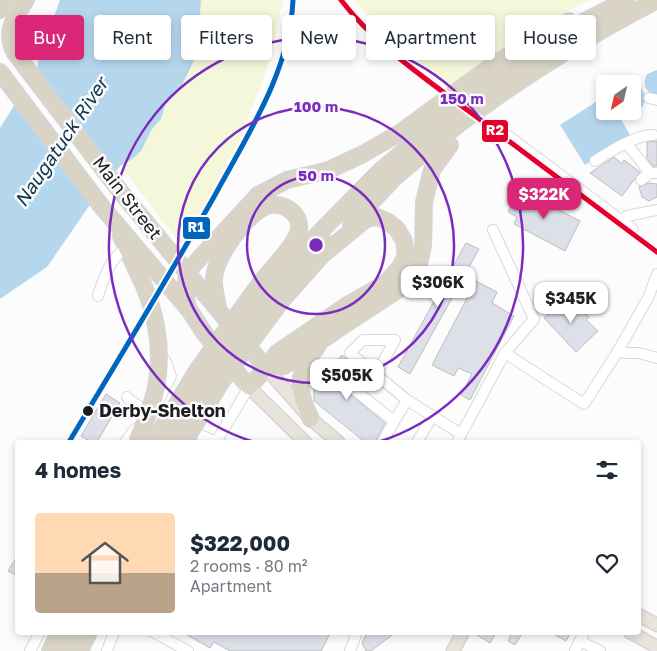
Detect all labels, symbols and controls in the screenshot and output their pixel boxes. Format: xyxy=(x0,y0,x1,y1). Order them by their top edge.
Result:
chip: Buy xyxy=(15,15,84,60)
chip: Rent xyxy=(94,15,171,60)
chip: Filters xyxy=(181,15,272,60)
chip: New xyxy=(282,15,356,60)
chip: Apartment xyxy=(366,15,495,60)
chip: House xyxy=(505,15,596,60)
water label: Naugatuck River xyxy=(9,71,114,211)
north arrow xyxy=(596,75,641,120)
map controls xyxy=(596,75,641,120)
text: 150 m xyxy=(440,89,484,107)
text: 100 m xyxy=(294,97,338,115)
line badge: R2 xyxy=(481,119,509,143)
text: R2 xyxy=(486,121,505,138)
street label: Main Street xyxy=(89,151,167,243)
text: 50 m xyxy=(298,166,334,184)
pin: $322K xyxy=(509,178,579,220)
text: $322K xyxy=(518,184,570,204)
line badge: R1 xyxy=(182,216,211,240)
text: R1 xyxy=(188,218,204,235)
centre of rings xyxy=(307,236,325,254)
pin: $306K xyxy=(403,266,473,308)
text: $306K xyxy=(412,272,464,292)
pin: $345K xyxy=(536,282,606,324)
text: $345K xyxy=(545,288,597,308)
pin: $505K xyxy=(312,358,382,401)
text: $505K xyxy=(321,365,373,385)
place label: Derby-Shelton xyxy=(99,399,226,421)
marker: Derby-Shelton xyxy=(81,404,95,418)
icon: filters xyxy=(593,456,621,484)
text: 4 homes xyxy=(35,457,121,483)
text: $322,000 xyxy=(190,530,290,556)
icon: home xyxy=(75,533,135,593)
icon: heart xyxy=(593,549,621,577)
text: 2 rooms · 80 m² xyxy=(190,556,308,576)
text: Apartment xyxy=(190,576,272,596)

